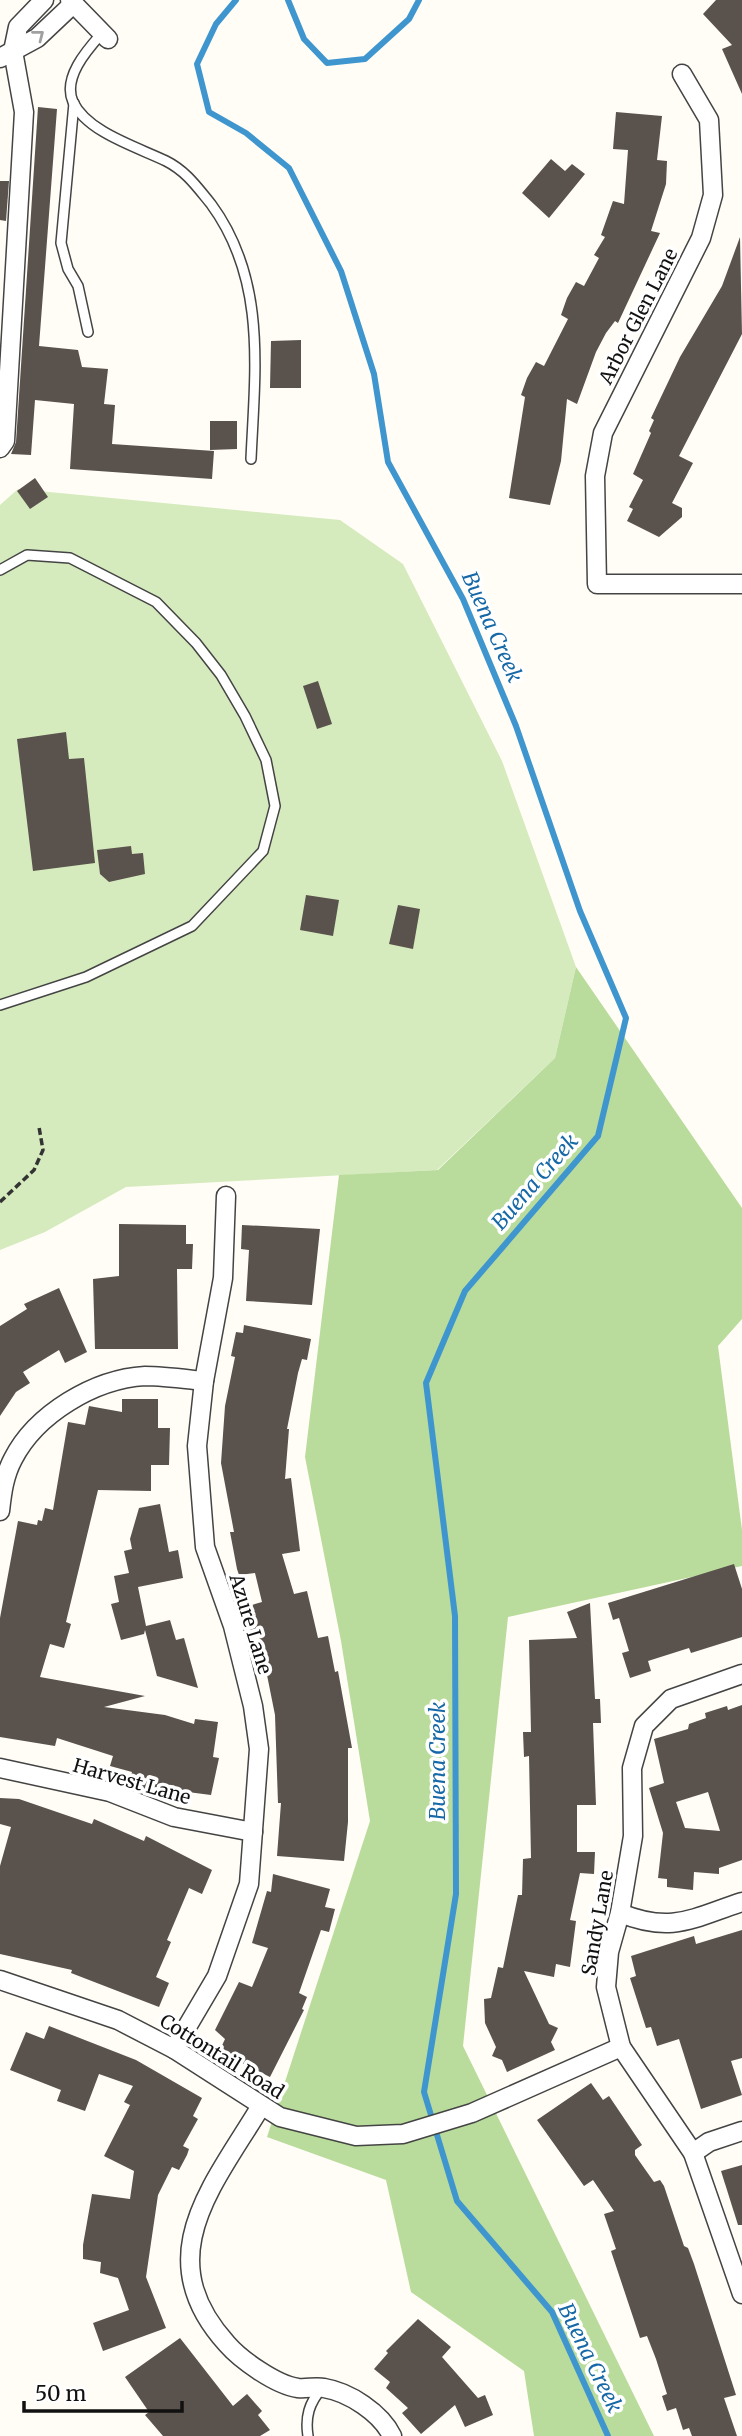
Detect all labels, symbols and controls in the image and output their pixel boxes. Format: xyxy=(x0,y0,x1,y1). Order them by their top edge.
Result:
one-way arrow xyxy=(31,30,43,43)
street label: Arbor Glen Lane xyxy=(593,244,683,389)
water label: Buena Creek xyxy=(456,567,529,687)
water label: Buena Creek xyxy=(486,1128,584,1235)
street label: Azure Lane xyxy=(224,1570,278,1677)
water label: Buena Creek xyxy=(424,1701,451,1820)
street label: Harvest Lane xyxy=(70,1753,194,1809)
street label: Sandy Lane xyxy=(576,1868,618,1977)
street label: Cottontail Road xyxy=(156,2008,288,2104)
water label: Buena Creek xyxy=(552,2299,629,2417)
scale bar xyxy=(24,2370,182,2414)
text: 50 m xyxy=(35,2380,86,2407)

